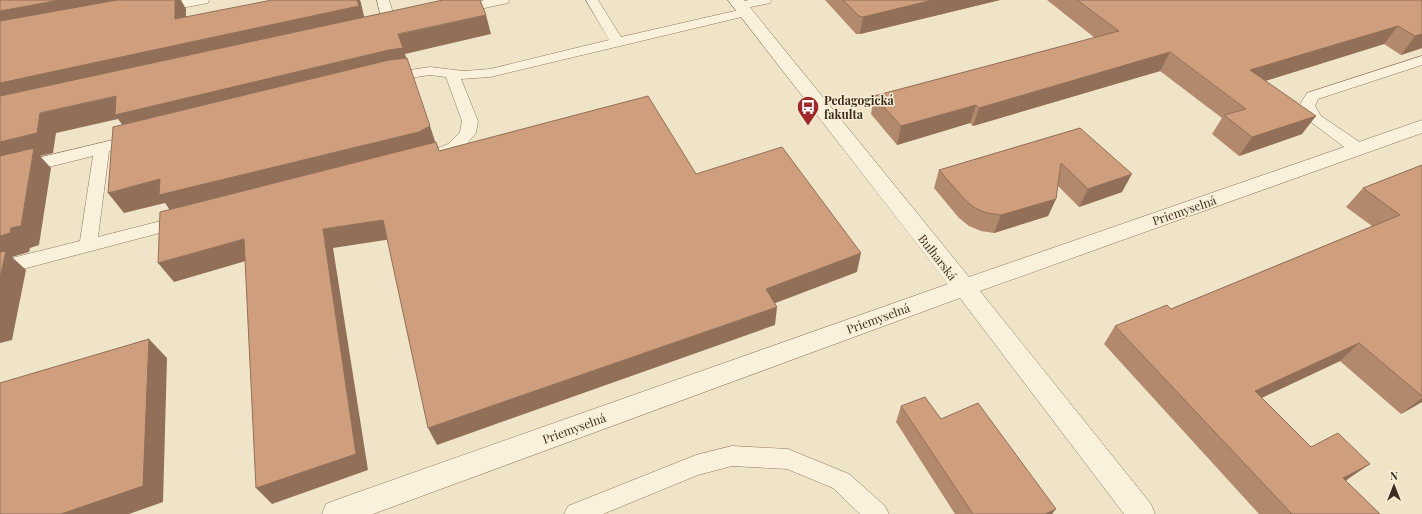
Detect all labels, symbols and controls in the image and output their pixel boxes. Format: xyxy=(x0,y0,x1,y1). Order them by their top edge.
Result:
place label: Pedagogická fakulta xyxy=(824,92,895,122)
bus stop icon: Pedagogická fakulta xyxy=(795,94,821,127)
street label: Priemyselná xyxy=(1150,192,1218,228)
street label: Bulharská xyxy=(915,231,961,283)
street label: Priemyselná xyxy=(844,299,912,337)
street label: Priemyselná xyxy=(540,409,608,447)
north arrow xyxy=(1374,466,1414,506)
text: N xyxy=(1390,468,1398,483)

